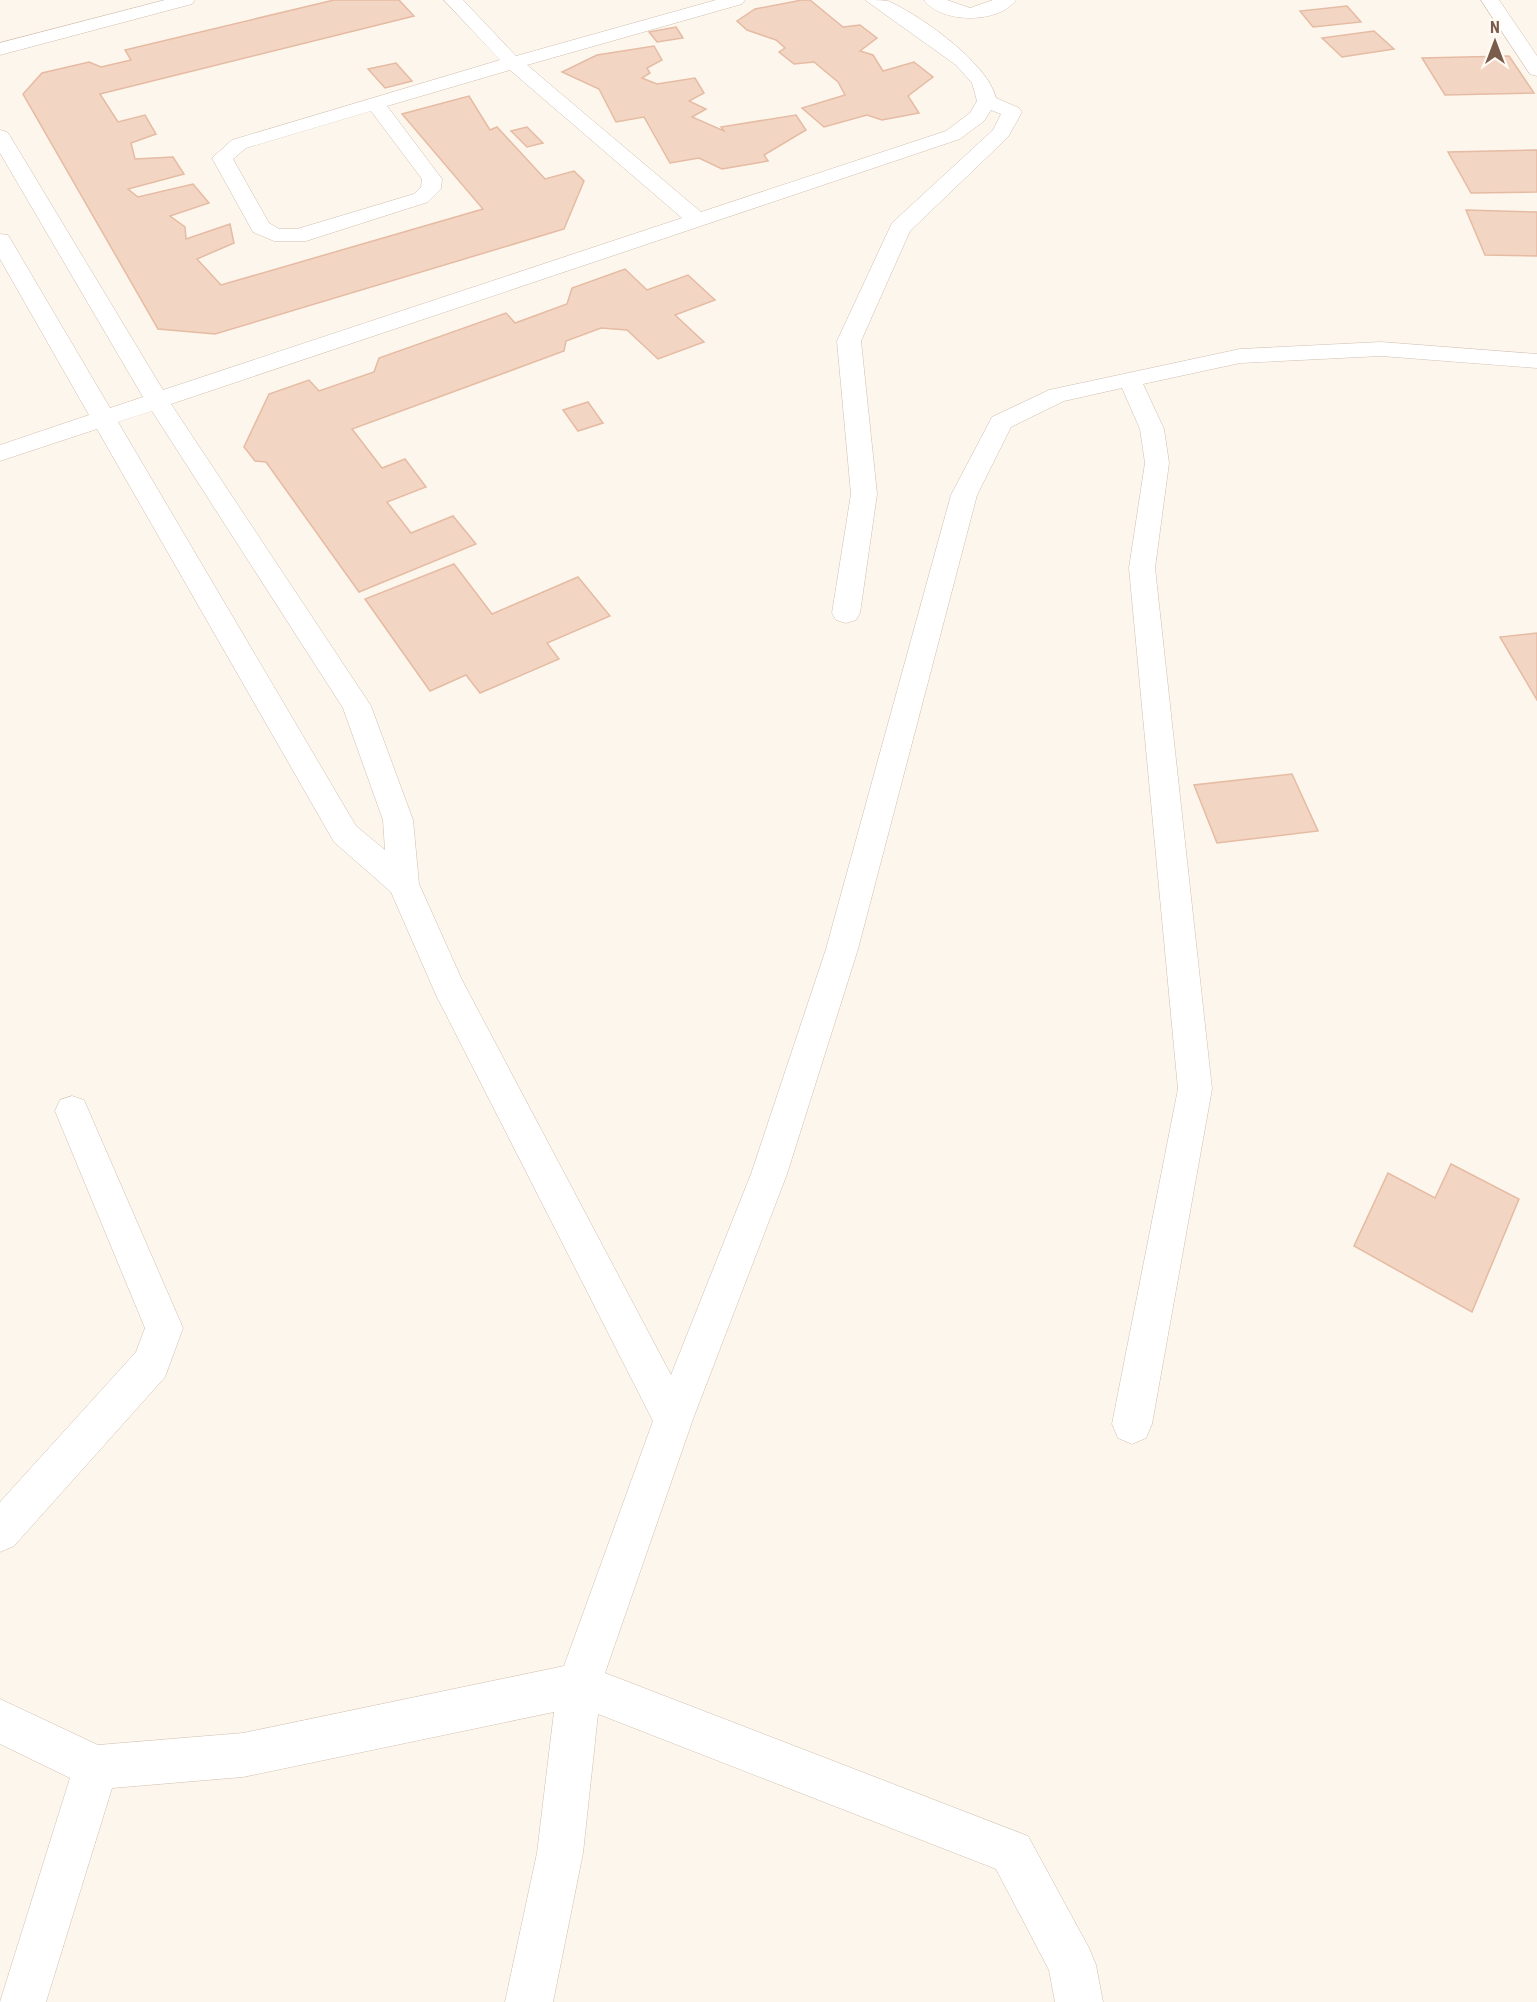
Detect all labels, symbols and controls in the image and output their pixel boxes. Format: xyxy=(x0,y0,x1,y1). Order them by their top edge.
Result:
north arrow xyxy=(1465,12,1525,72)
text: N xyxy=(1490,18,1500,37)

